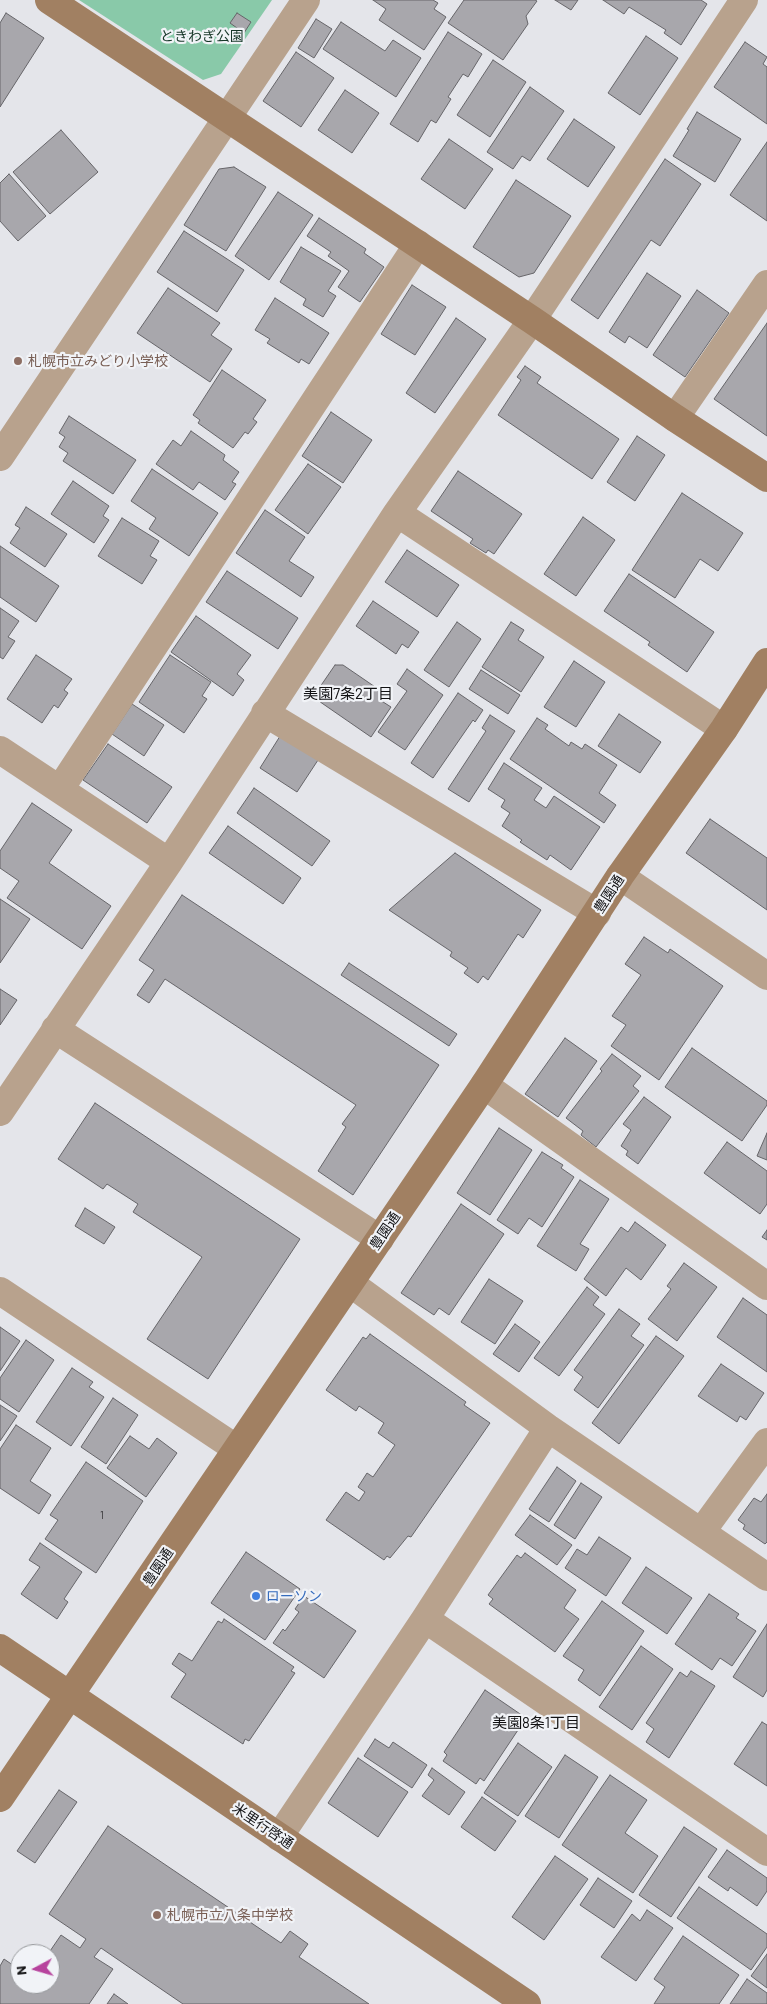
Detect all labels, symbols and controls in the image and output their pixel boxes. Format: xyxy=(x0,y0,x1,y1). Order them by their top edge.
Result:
park label: ときわぎ公園 xyxy=(160,28,244,44)
place label: 札幌市立みどり小学校 xyxy=(28,353,168,369)
marker: 札幌市立みどり小学校 xyxy=(12,355,24,367)
district label: 美園7条2丁目 xyxy=(303,685,393,703)
street label: 豊園通 xyxy=(591,872,627,916)
street label: 豊園通 xyxy=(366,1209,404,1253)
house number: 1 xyxy=(100,1508,104,1522)
street label: 豊園通 xyxy=(139,1545,177,1589)
place label: ローソン xyxy=(266,1588,322,1604)
marker: ローソン xyxy=(250,1590,262,1602)
district label: 美園8条1丁目 xyxy=(492,1714,580,1732)
street label: 米里行啓通 xyxy=(229,1799,297,1853)
place label: 札幌市立八条中学校 xyxy=(167,1907,293,1923)
marker: 札幌市立八条中学校 xyxy=(151,1909,163,1921)
north arrow xyxy=(10,1944,60,1994)
text: N xyxy=(12,1965,30,1976)

